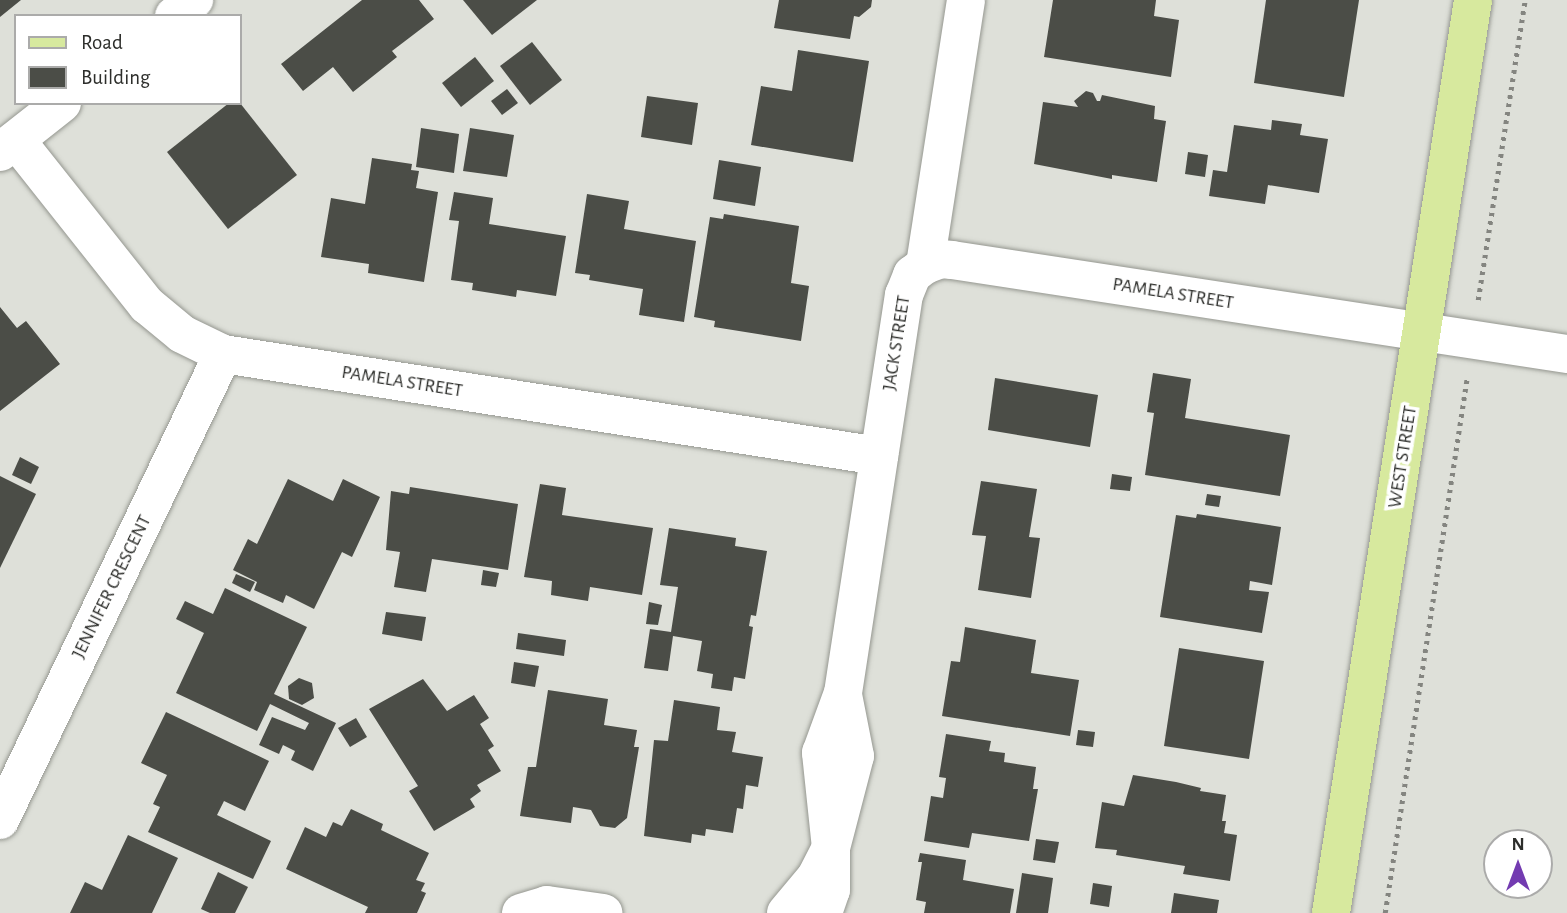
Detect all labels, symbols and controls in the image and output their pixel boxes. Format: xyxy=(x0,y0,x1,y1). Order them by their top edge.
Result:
legend xyxy=(14,14,242,105)
text: Road xyxy=(81,32,123,53)
text: Building xyxy=(81,67,150,88)
street label: PAMELA STREET xyxy=(1111,273,1235,315)
street label: JACK STREET xyxy=(878,294,916,392)
street label: PAMELA STREET xyxy=(340,361,464,403)
street label: WEST STREET xyxy=(1384,404,1422,510)
street label: JENNIFER CRESCENT xyxy=(67,512,157,662)
north arrow xyxy=(1483,829,1553,899)
text: N xyxy=(1511,835,1525,854)

